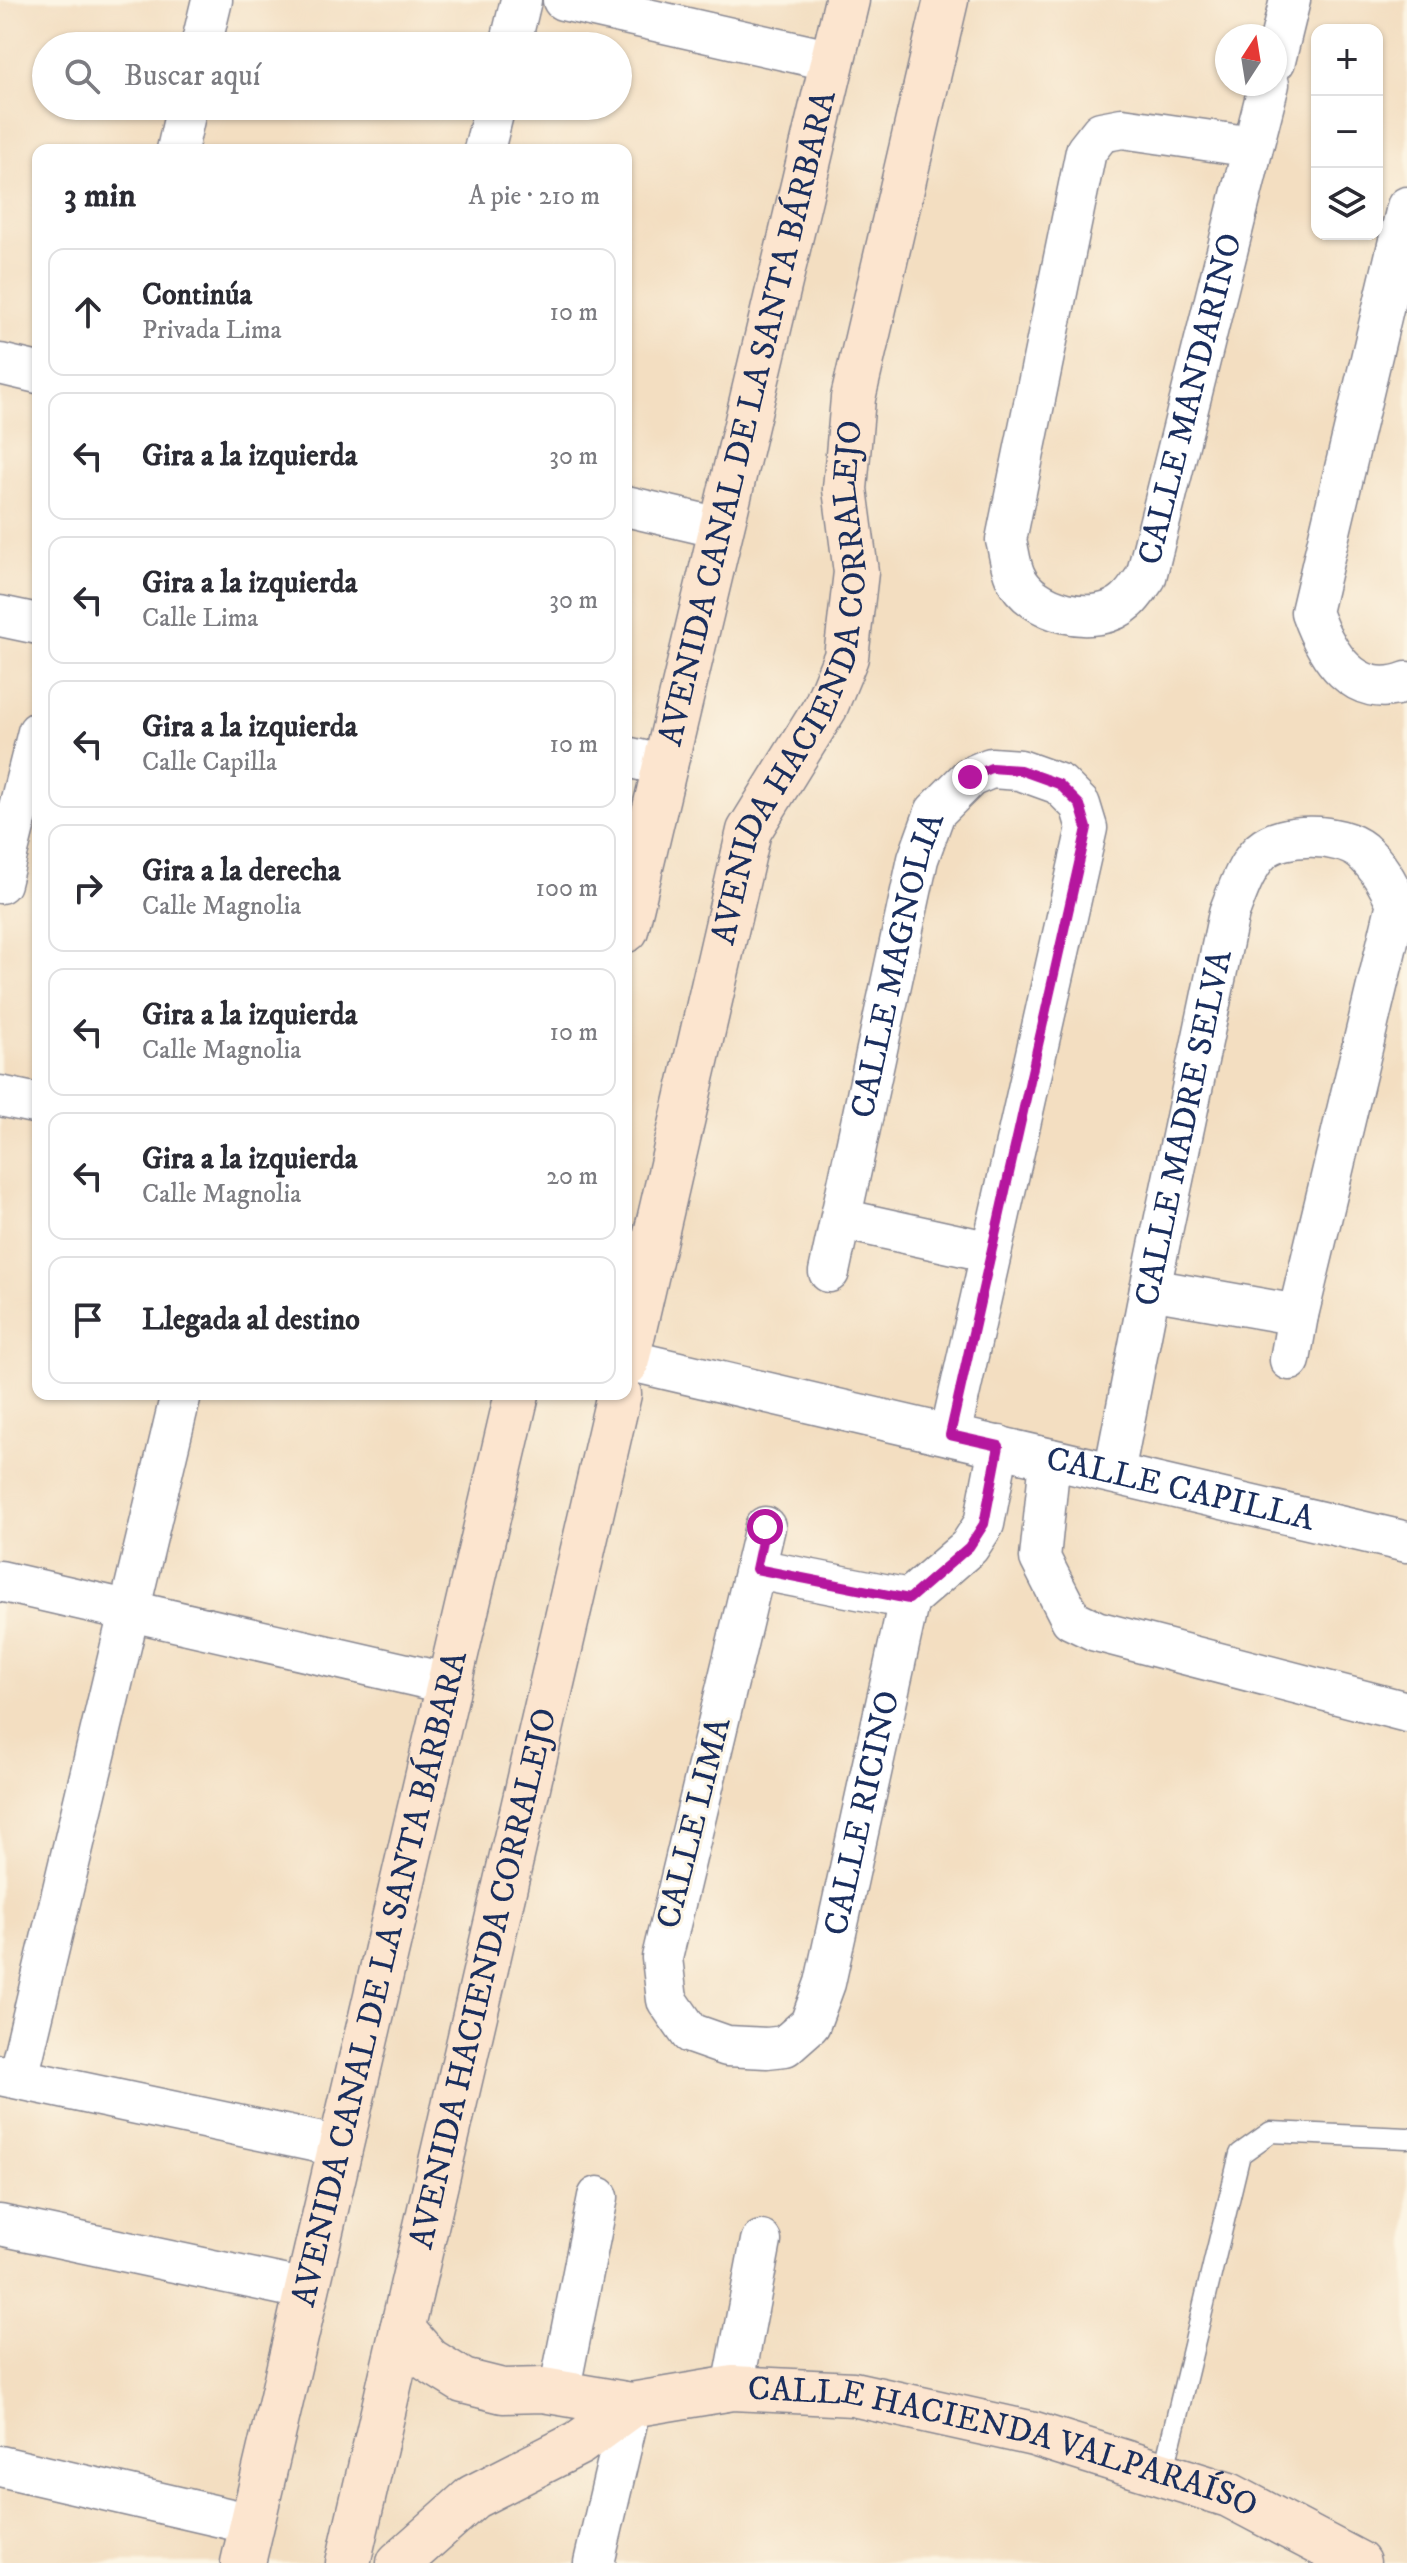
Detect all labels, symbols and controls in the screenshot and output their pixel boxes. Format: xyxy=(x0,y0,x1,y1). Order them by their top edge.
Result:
north arrow xyxy=(1215,24,1287,96)
map controls xyxy=(1311,24,1383,240)
button: + xyxy=(1311,24,1383,96)
search box xyxy=(32,32,632,120)
icon: search xyxy=(60,54,104,98)
text: Buscar aquí xyxy=(124,58,261,95)
street label: AVENIDA CANAL DE LA SANTA BÁRBARA xyxy=(650,86,846,750)
button: − xyxy=(1311,96,1383,168)
button: layers xyxy=(1311,168,1383,240)
text: 3 min xyxy=(64,175,136,217)
text: A pie · 210 m xyxy=(469,180,600,213)
street label: CALLE MANDARINO xyxy=(1129,229,1252,569)
text: Continúa xyxy=(142,277,252,314)
icon: ahead xyxy=(66,290,110,334)
text: 10 m xyxy=(549,296,598,329)
text: Privada Lima xyxy=(142,314,282,347)
street label: AVENIDA HACIENDA CORRALEJO xyxy=(702,419,877,949)
icon: left xyxy=(66,434,110,478)
text: Gira a la izquierda xyxy=(142,438,357,475)
text: 30 m xyxy=(549,440,598,473)
text: Gira a la izquierda xyxy=(142,565,357,602)
icon: left xyxy=(66,578,110,622)
text: 30 m xyxy=(549,584,598,617)
text: Calle Lima xyxy=(142,602,258,635)
text: Gira a la izquierda xyxy=(142,709,357,746)
icon: left xyxy=(66,722,110,766)
text: 10 m xyxy=(549,728,598,761)
text: Calle Capilla xyxy=(142,746,277,779)
route end xyxy=(952,759,988,795)
street label: CALLE MAGNOLIA xyxy=(842,807,954,1122)
text: Gira a la derecha xyxy=(142,853,341,890)
icon: right xyxy=(66,866,110,910)
text: 100 m xyxy=(535,872,598,905)
text: Calle Magnolia xyxy=(142,890,301,923)
street label: CALLE MADRE SELVA xyxy=(1126,946,1242,1310)
text: Gira a la izquierda xyxy=(142,997,357,1034)
icon: left xyxy=(66,1010,110,1054)
text: 10 m xyxy=(549,1016,598,1049)
text: Calle Magnolia xyxy=(142,1034,301,1067)
text: Gira a la izquierda xyxy=(142,1141,357,1178)
icon: left xyxy=(66,1154,110,1198)
text: 20 m xyxy=(546,1160,598,1193)
text: Calle Magnolia xyxy=(142,1178,301,1211)
icon: arrive xyxy=(66,1298,110,1342)
text: Llegada al destino xyxy=(142,1302,360,1339)
street label: CALLE CAPILLA xyxy=(1042,1437,1319,1541)
route start xyxy=(747,1509,783,1545)
street label: AVENIDA CANAL DE LA SANTA BÁRBARA xyxy=(283,1647,477,2311)
street label: CALLE RICINO xyxy=(815,1687,909,1939)
street label: AVENIDA HACIENDA CORRALEJO xyxy=(400,1704,567,2253)
street label: CALLE LIMA xyxy=(648,1713,741,1933)
street label: CALLE HACIENDA VALPARAÍSO xyxy=(747,2368,1265,2527)

